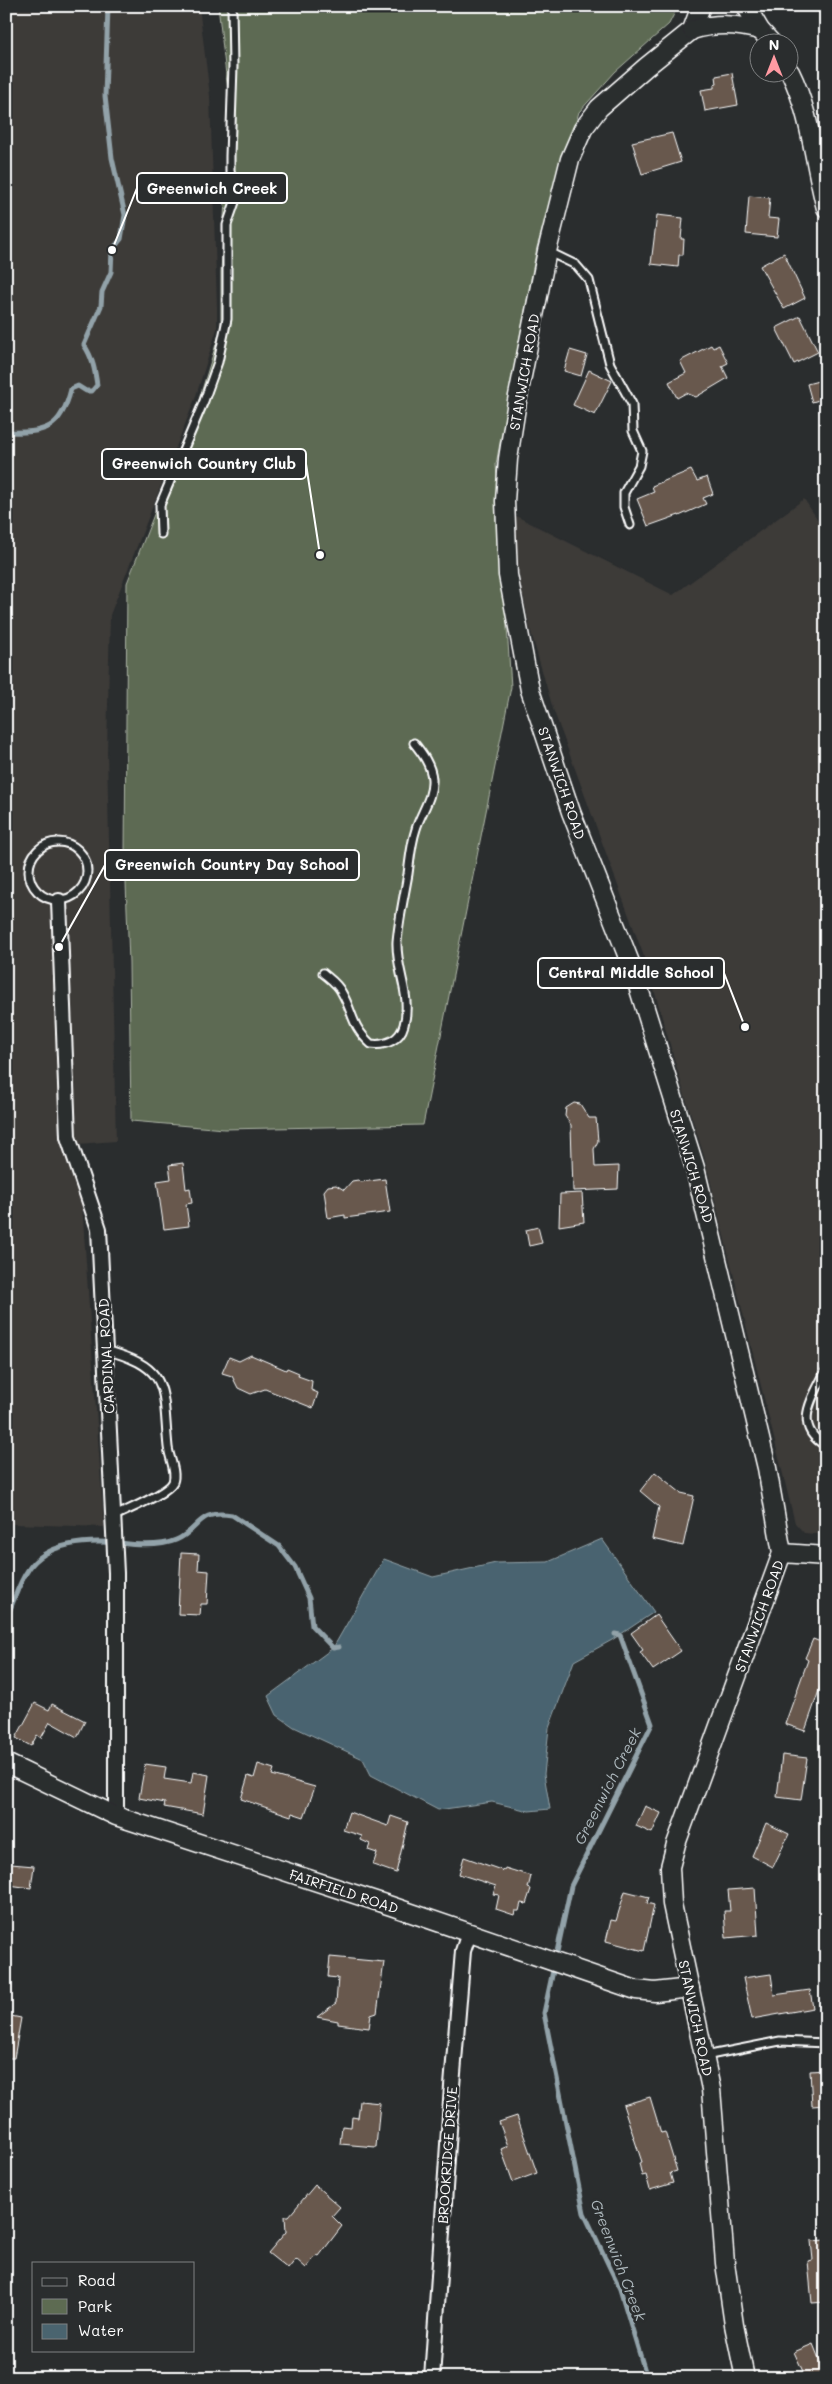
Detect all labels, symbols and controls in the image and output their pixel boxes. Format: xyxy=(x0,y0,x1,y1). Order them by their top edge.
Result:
north arrow xyxy=(750,32,800,82)
text: N xyxy=(769,35,779,54)
callout: Greenwich Creek xyxy=(137,173,287,203)
text: Greenwich Creek xyxy=(147,178,277,198)
street label: STANWICH ROAD xyxy=(504,312,544,432)
callout: Greenwich Country Club xyxy=(102,449,306,479)
text: Greenwich Country Club xyxy=(112,453,296,473)
street label: STANWICH ROAD xyxy=(534,724,590,842)
callout: Greenwich Country Day School xyxy=(105,850,359,880)
text: Greenwich Country Day School xyxy=(115,854,349,874)
callout: Central Middle School xyxy=(538,958,724,988)
text: Central Middle School xyxy=(548,962,714,982)
street label: STANWICH ROAD xyxy=(666,1107,718,1225)
street label: CARDINAL ROAD xyxy=(93,1298,119,1414)
street label: STANWICH ROAD xyxy=(730,1557,788,1675)
water label: Greenwich Creek xyxy=(569,1723,646,1848)
street label: FAIRFIELD ROAD xyxy=(287,1864,401,1918)
street label: STANWICH ROAD xyxy=(674,1958,718,2078)
street label: BROOKRIDGE DRIVE xyxy=(433,2086,461,2224)
water label: Greenwich Creek xyxy=(587,2196,652,2325)
legend xyxy=(32,2262,195,2352)
text: Road xyxy=(78,2270,115,2290)
text: Park xyxy=(78,2296,112,2316)
text: Water xyxy=(78,2320,124,2340)

